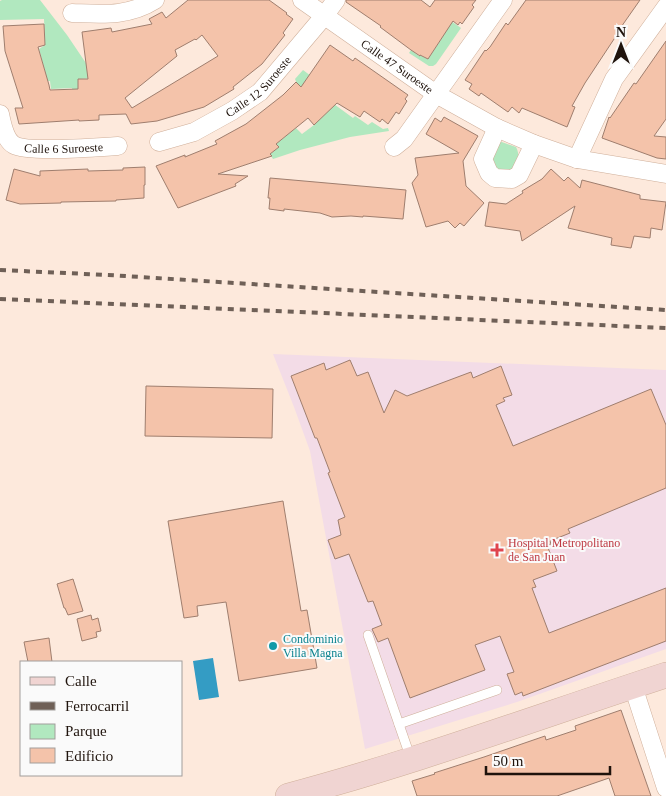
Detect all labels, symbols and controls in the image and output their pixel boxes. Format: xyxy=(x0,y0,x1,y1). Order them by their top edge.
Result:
north arrow xyxy=(596,20,646,70)
text: N xyxy=(616,25,626,40)
street label: Calle 47 Suroeste xyxy=(358,37,436,97)
street label: Calle 12 Suroeste xyxy=(223,53,294,120)
street label: Calle 6 Suroeste xyxy=(24,140,103,156)
place label: Hospital Metropolitano de San Juan xyxy=(508,536,620,564)
marker: Hospital Metropolitano de San Juan xyxy=(490,543,504,557)
place label: Condominio Villa Magna xyxy=(283,632,343,660)
marker: Condominio Villa Magna xyxy=(267,640,279,652)
legend xyxy=(20,661,182,776)
text: Calle xyxy=(65,673,97,689)
text: Ferrocarril xyxy=(65,698,129,714)
text: Parque xyxy=(65,723,107,739)
scale bar xyxy=(486,744,610,776)
text: Edificio xyxy=(65,748,113,764)
text: 50 m xyxy=(493,753,524,769)

